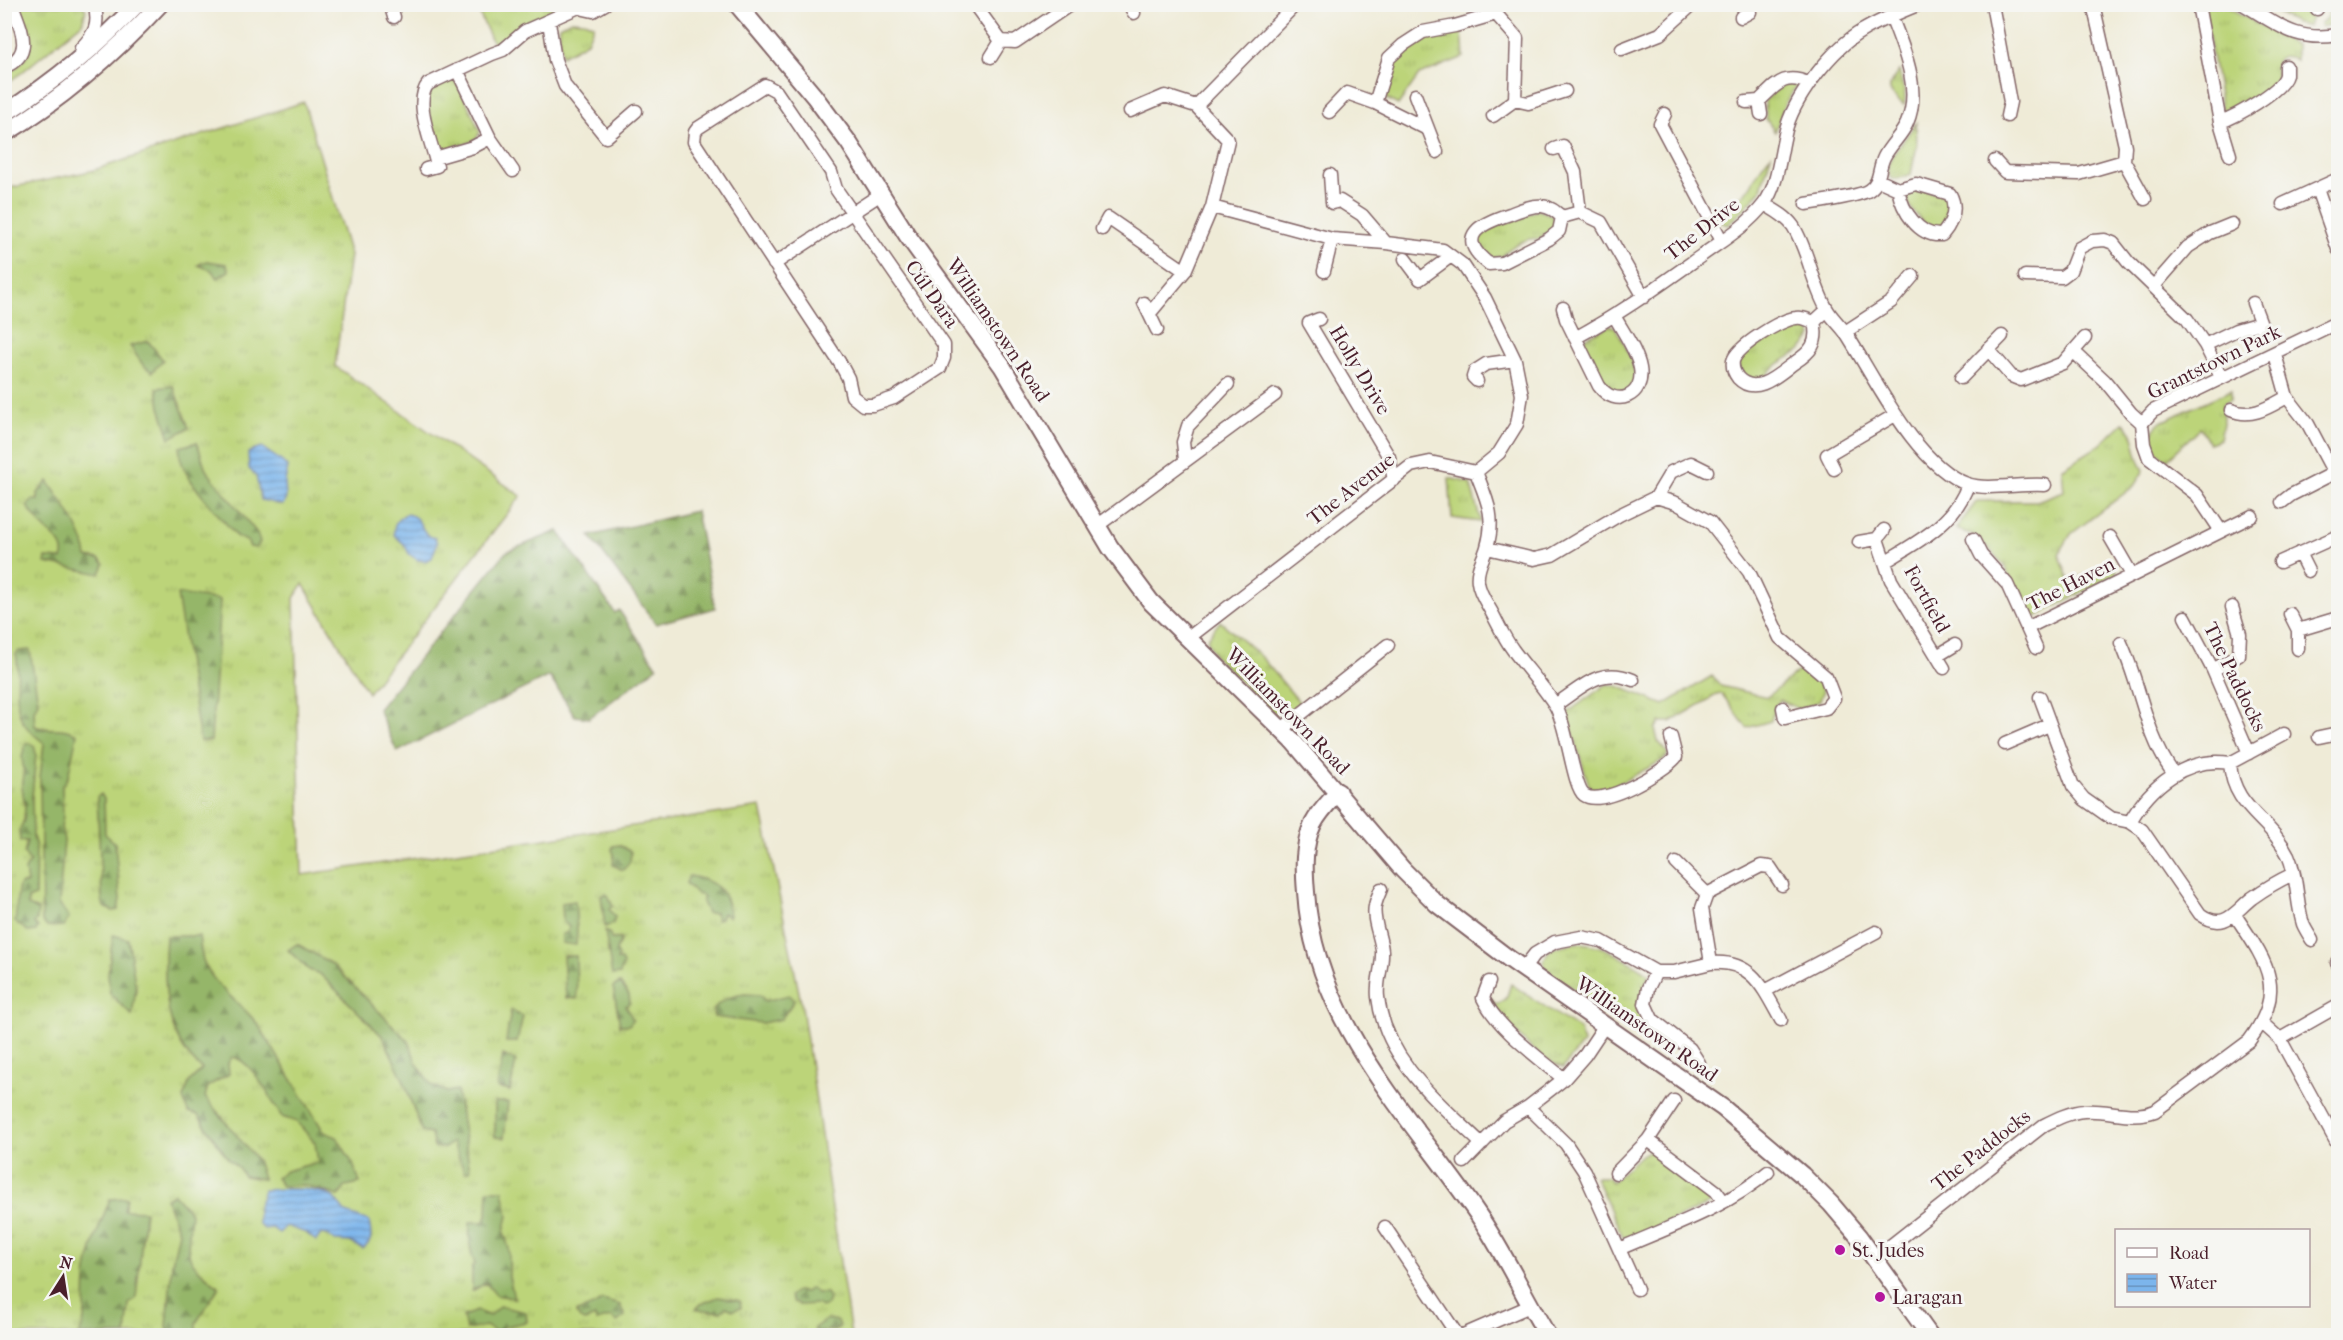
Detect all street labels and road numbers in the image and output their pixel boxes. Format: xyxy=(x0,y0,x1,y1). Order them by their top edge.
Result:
street label: The Drive xyxy=(1660,193,1744,265)
street label: Williamstown Road xyxy=(941,253,1055,407)
street label: Cúl Dara xyxy=(901,256,964,333)
street label: Grantstown Park xyxy=(2144,320,2285,404)
street label: Holly Drive xyxy=(1324,321,1396,419)
street label: The Avenue xyxy=(1303,448,1399,530)
street label: The Haven xyxy=(2023,552,2119,616)
street label: Fortfield xyxy=(1899,561,1955,638)
street label: The Paddocks xyxy=(2199,619,2271,735)
street label: Williamstown Road xyxy=(1221,642,1355,780)
street label: Williamstown Road xyxy=(1571,971,1723,1087)
street label: The Paddocks xyxy=(1927,1104,2035,1196)

